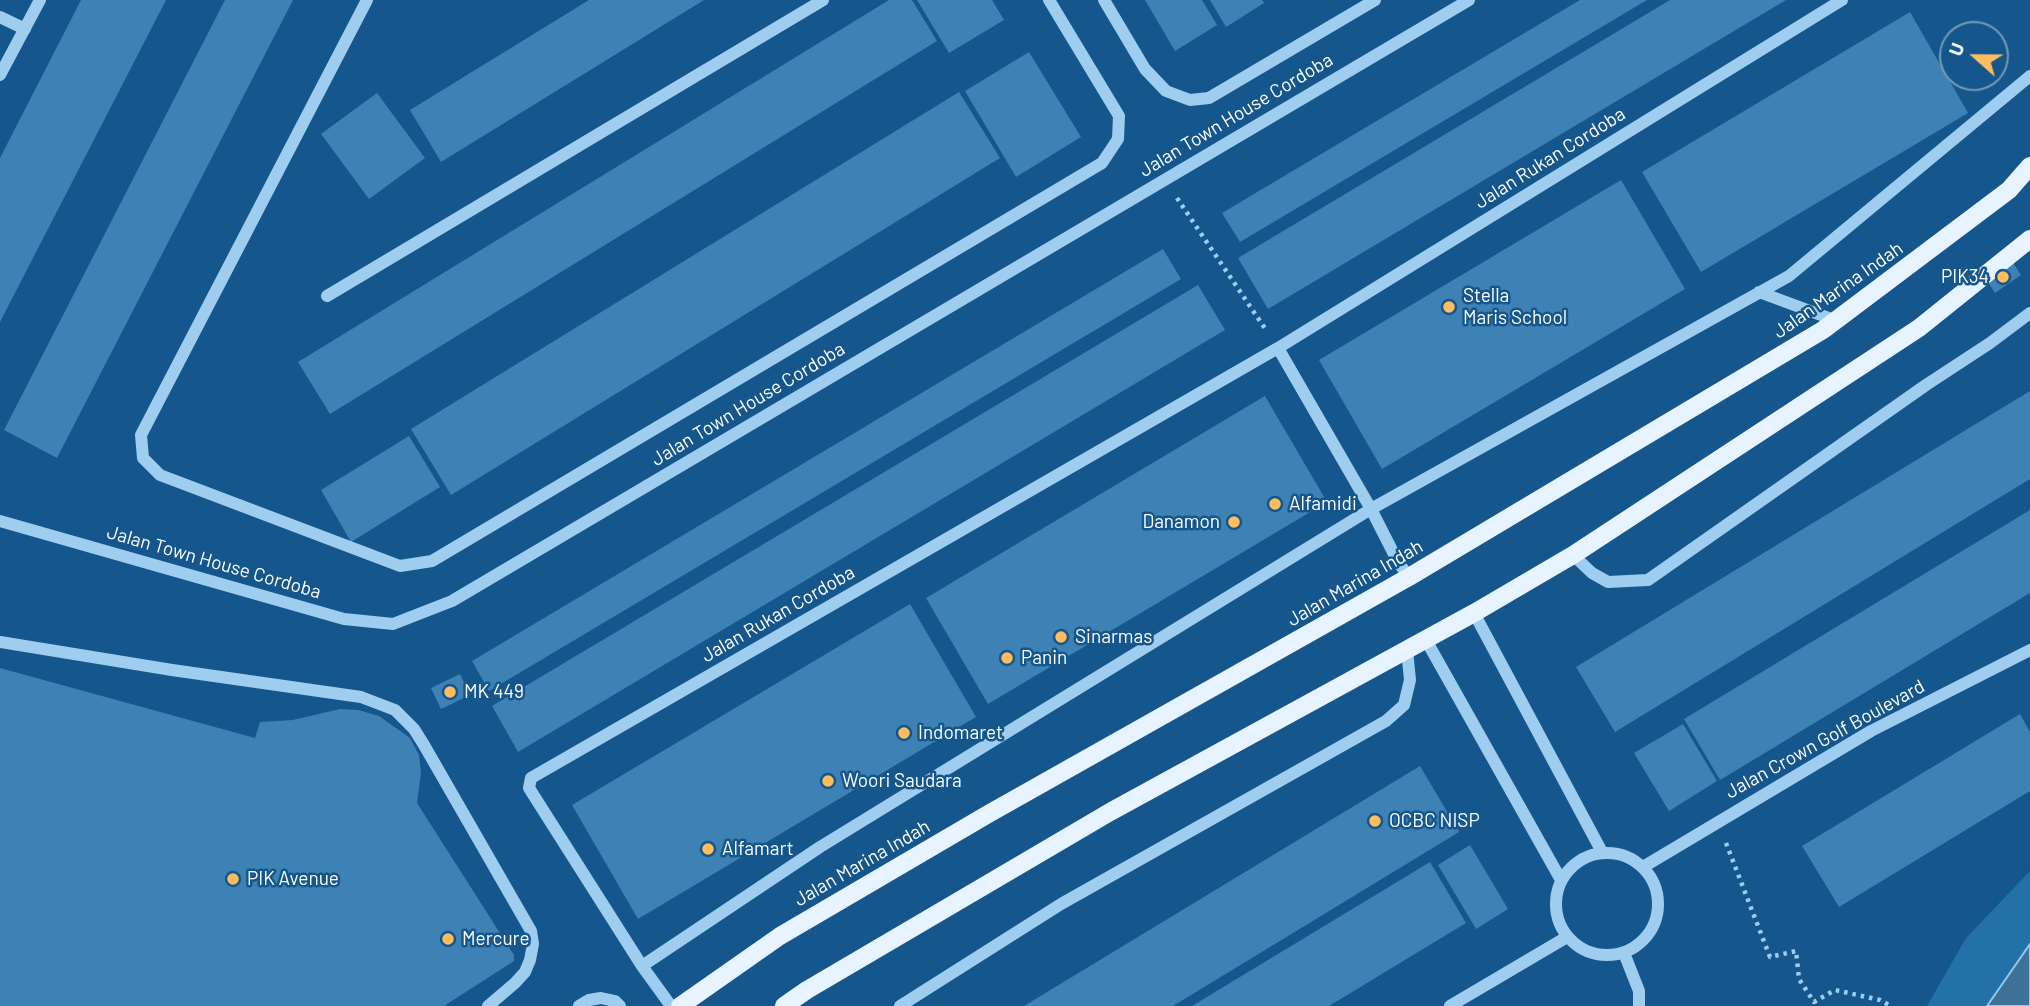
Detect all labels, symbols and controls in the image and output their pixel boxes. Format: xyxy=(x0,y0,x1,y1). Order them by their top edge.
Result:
north arrow xyxy=(1939,21,2009,91)
text: U xyxy=(1943,39,1969,59)
street label: Jalan Town House Cordoba xyxy=(1135,48,1337,182)
street label: Jalan Rukan Cordoba xyxy=(1471,102,1629,214)
street label: Jalan Marina Indah xyxy=(1769,237,1907,343)
place label: PIK34 xyxy=(1941,266,1989,288)
marker: PIK34 xyxy=(1995,269,2011,285)
place label: Stella Maris School xyxy=(1463,285,1567,329)
marker: Stella Maris School xyxy=(1441,299,1457,315)
street label: Jalan Town House Cordoba xyxy=(647,337,849,471)
place label: Alfamidi xyxy=(1289,493,1357,515)
marker: Alfamidi xyxy=(1267,496,1283,512)
place label: Danamon xyxy=(1143,511,1220,533)
marker: Danamon xyxy=(1226,514,1242,530)
street label: Jalan Town House Cordoba xyxy=(104,521,324,603)
street label: Jalan Marina Indah xyxy=(1283,535,1427,631)
street label: Jalan Rukan Cordoba xyxy=(697,561,859,667)
place label: Sinarmas xyxy=(1075,626,1152,648)
marker: Sinarmas xyxy=(1053,629,1069,645)
place label: Panin xyxy=(1021,647,1067,669)
marker: Panin xyxy=(999,650,1015,666)
street label: Jalan Crown Golf Boulevard xyxy=(1721,675,1929,803)
place label: MK 449 xyxy=(464,681,524,703)
marker: MK 449 xyxy=(442,684,458,700)
place label: Indomaret xyxy=(918,722,1003,744)
marker: Indomaret xyxy=(896,725,912,741)
place label: Woori Saudara xyxy=(842,770,962,792)
marker: Woori Saudara xyxy=(820,773,836,789)
place label: OCBC NISP xyxy=(1389,810,1480,832)
marker: OCBC NISP xyxy=(1367,813,1383,829)
street label: Jalan Marina Indah xyxy=(790,815,934,911)
place label: Alfamart xyxy=(722,838,794,860)
marker: Alfamart xyxy=(700,841,716,857)
place label: PIK Avenue xyxy=(247,868,339,890)
marker: PIK Avenue xyxy=(225,871,241,887)
place label: Mercure xyxy=(462,928,530,950)
marker: Mercure xyxy=(440,931,456,947)

